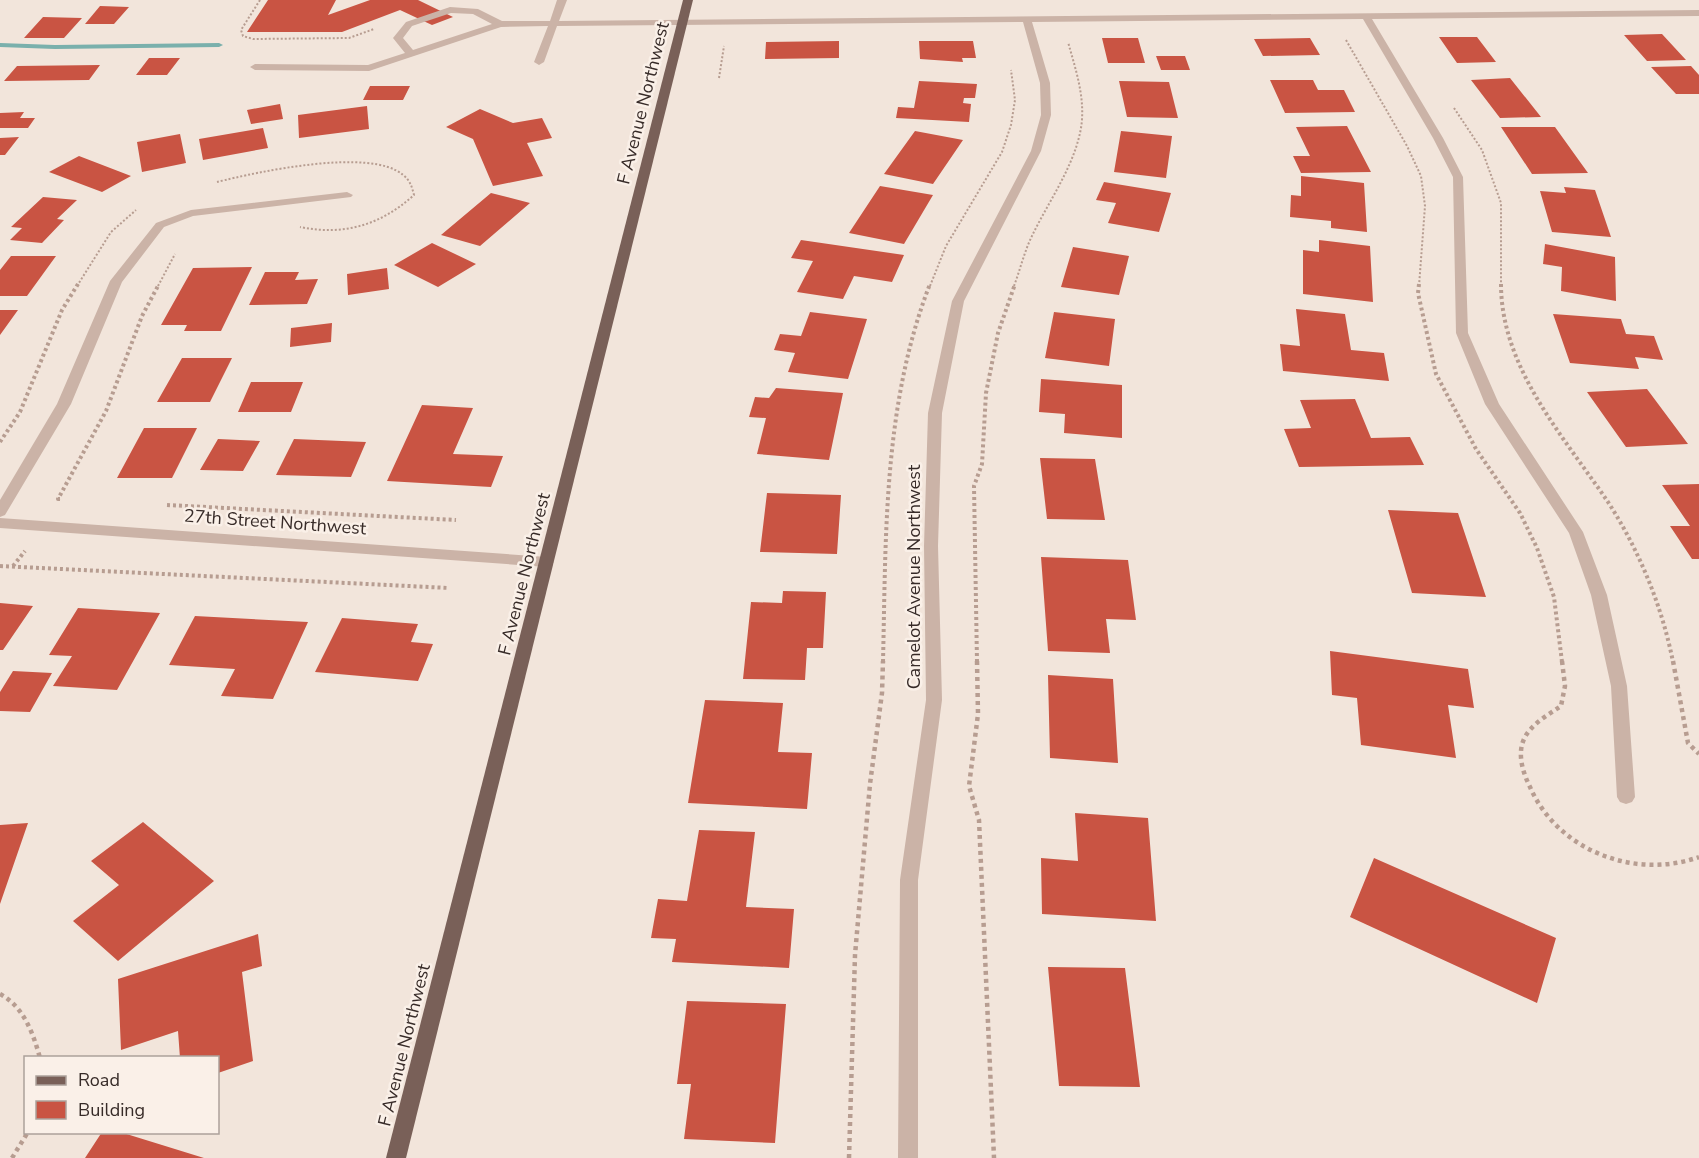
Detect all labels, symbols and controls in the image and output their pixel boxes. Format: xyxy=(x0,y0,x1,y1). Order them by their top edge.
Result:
street label: F Avenue Northwest xyxy=(611,19,675,187)
street label: Camelot Avenue Northwest xyxy=(902,464,926,689)
street label: F Avenue Northwest xyxy=(492,490,556,658)
street label: 27th Street Northwest xyxy=(183,504,368,540)
street label: F Avenue Northwest xyxy=(372,961,436,1129)
legend xyxy=(24,1056,219,1134)
text: Road xyxy=(78,1068,120,1092)
text: Building xyxy=(78,1098,145,1122)

